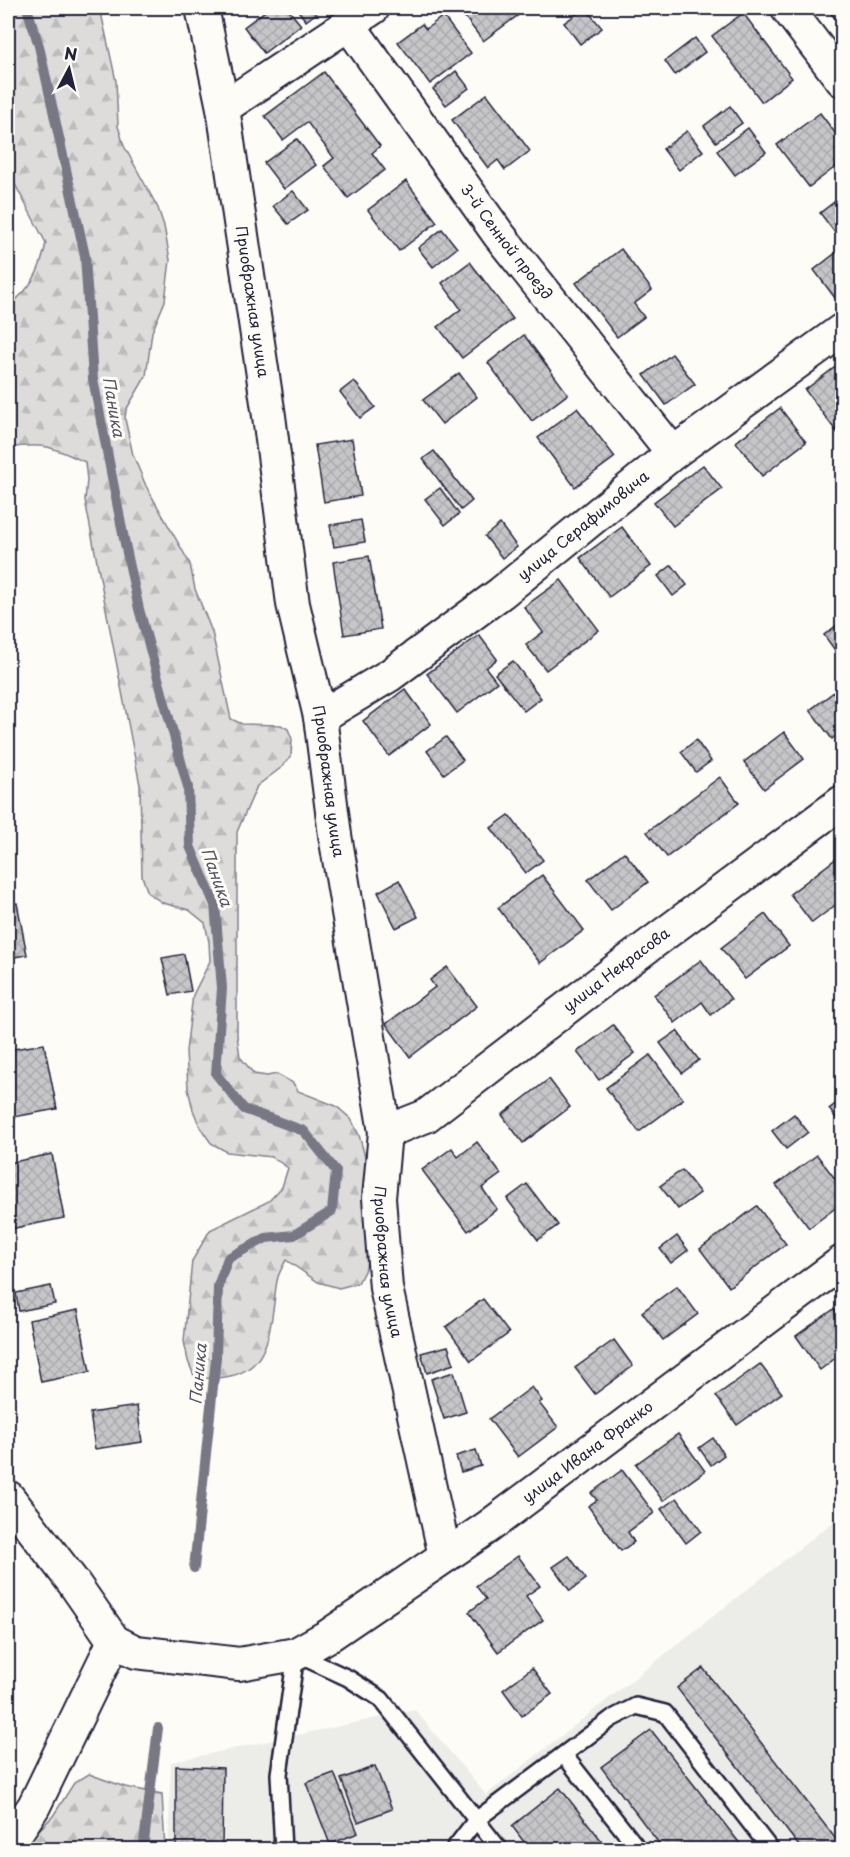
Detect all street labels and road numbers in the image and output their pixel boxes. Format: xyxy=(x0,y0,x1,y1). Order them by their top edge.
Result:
street label: 3-й Сенной проезд xyxy=(456,178,559,304)
street label: Приовражная улица xyxy=(231,224,276,379)
street label: улица Серафимовича xyxy=(512,464,654,585)
street label: Приовражная улица xyxy=(308,703,352,859)
street label: улица Некрасова xyxy=(558,921,674,1017)
street label: Приовражная улица xyxy=(369,1185,410,1340)
street label: улица Ивана Франко xyxy=(517,1394,657,1508)

